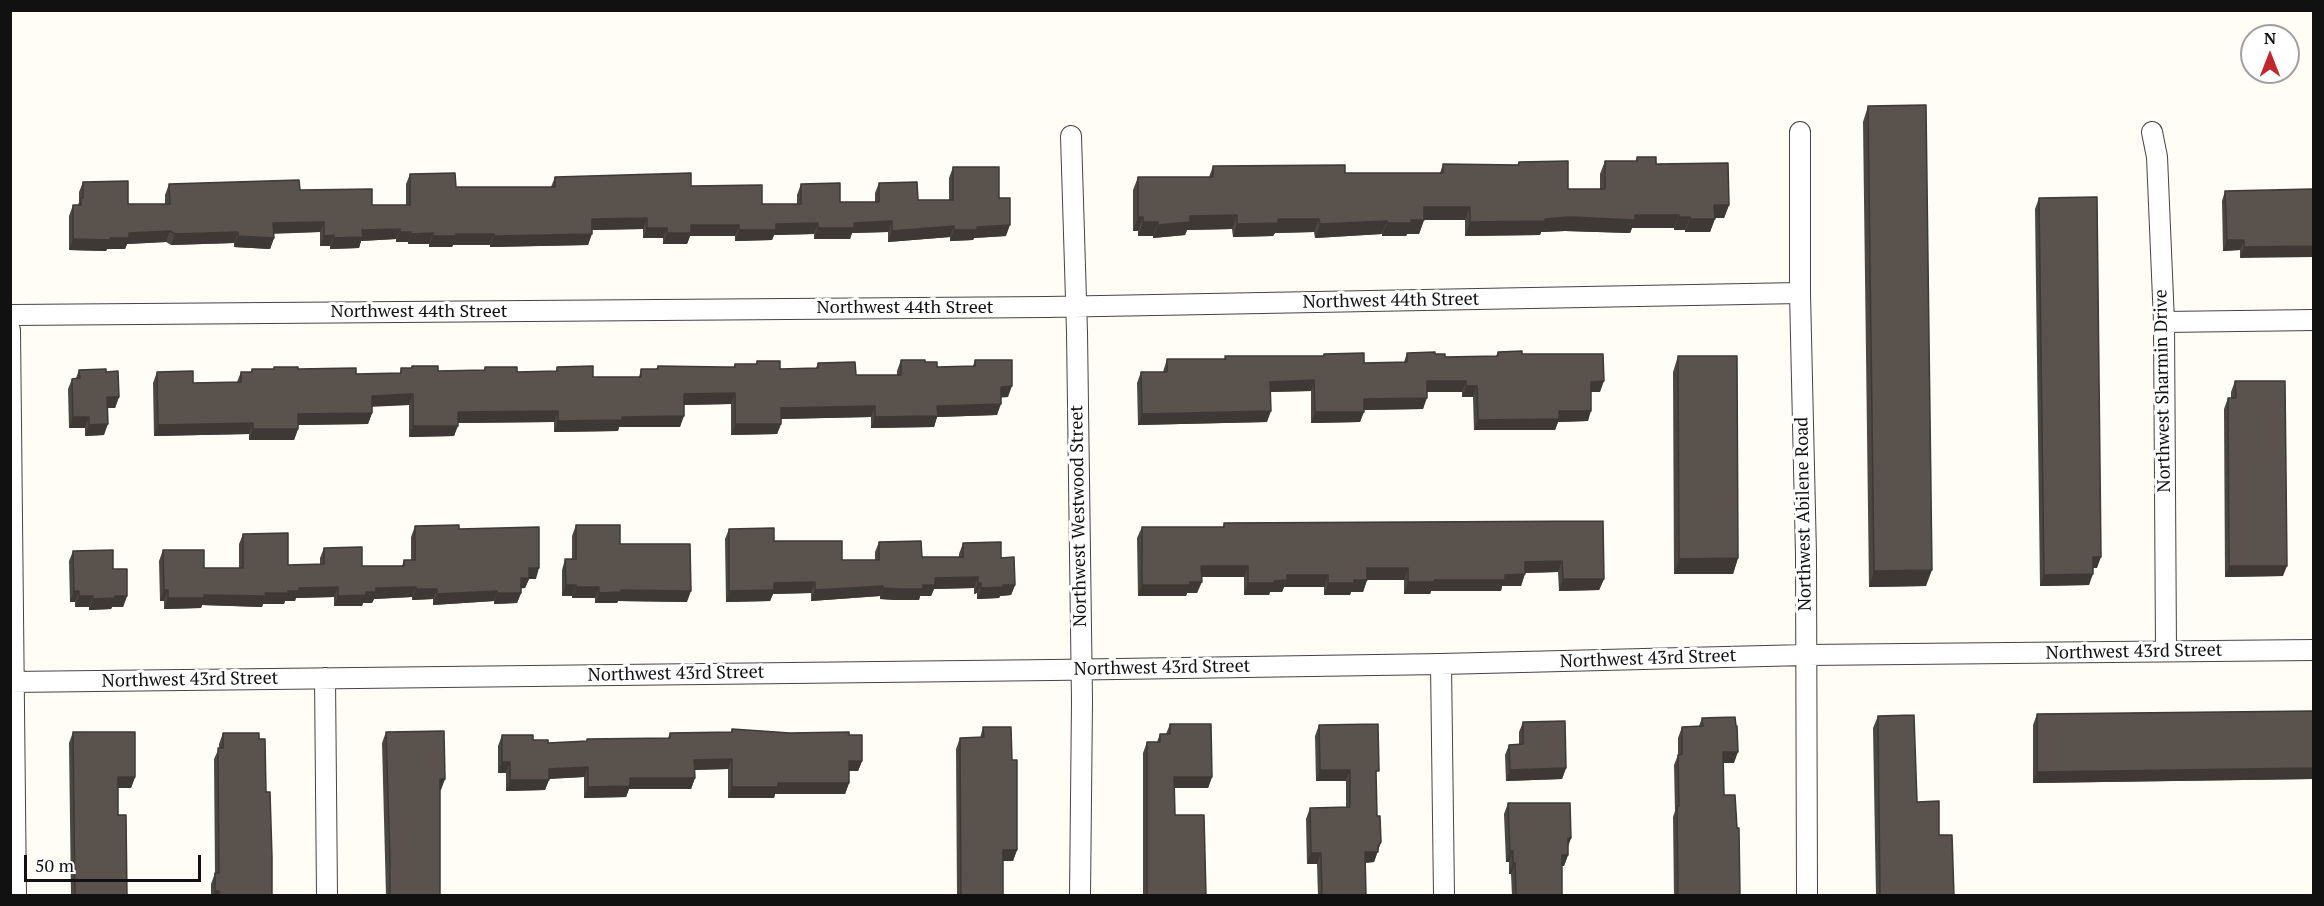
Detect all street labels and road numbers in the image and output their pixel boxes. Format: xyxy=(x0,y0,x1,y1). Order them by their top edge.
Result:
street label: Northwest 44th Street xyxy=(1302,289,1480,313)
street label: Northwest Sharmin Drive xyxy=(2150,289,2176,493)
street label: Northwest 44th Street xyxy=(817,297,993,319)
street label: Northwest 44th Street xyxy=(331,301,507,323)
street label: Northwest Westwood Street xyxy=(1066,405,1092,627)
street label: Northwest Abilene Road xyxy=(1792,417,1816,611)
street label: Northwest 43rd Street xyxy=(2046,640,2222,664)
street label: Northwest 43rd Street xyxy=(1559,645,1737,673)
street label: Northwest 43rd Street xyxy=(1074,656,1250,680)
street label: Northwest 43rd Street xyxy=(588,662,764,686)
street label: Northwest 43rd Street xyxy=(102,668,278,692)

